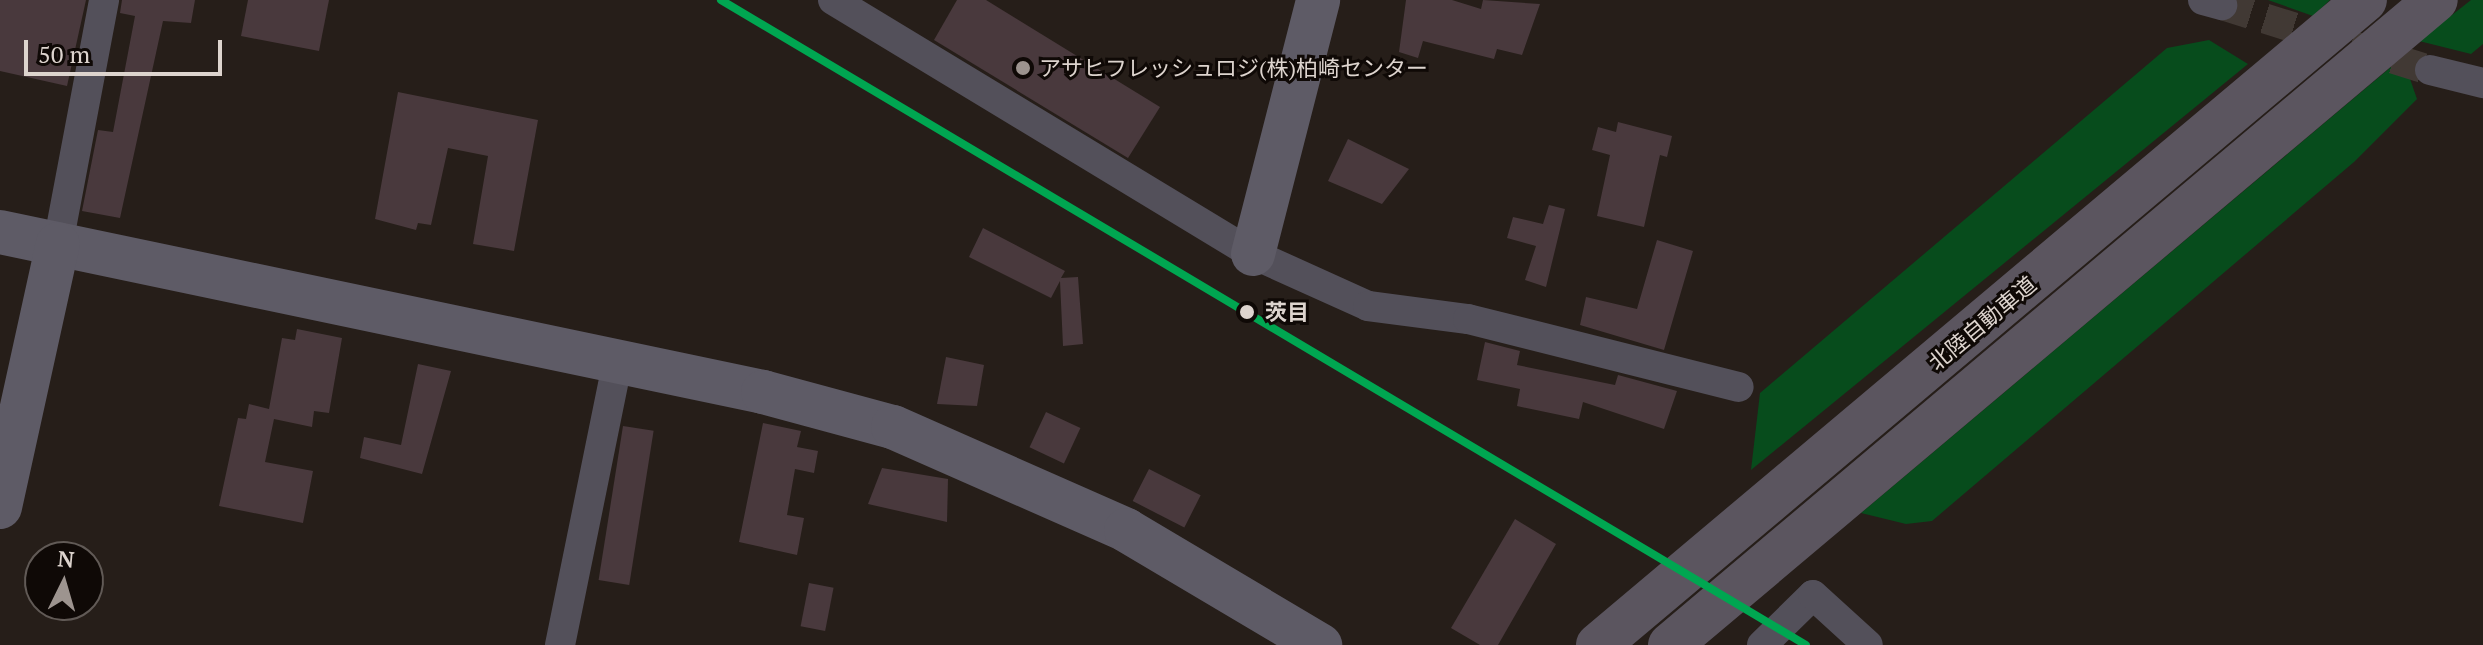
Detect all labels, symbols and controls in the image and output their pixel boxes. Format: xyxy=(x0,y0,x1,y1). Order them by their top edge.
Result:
scale bar xyxy=(28,24,226,74)
text: 50 m xyxy=(38,38,90,70)
place label: アサヒフレッシュロジ(株)柏崎センター xyxy=(1039,55,1428,81)
marker: アサヒフレッシュロジ(株)柏崎センター xyxy=(1014,59,1032,77)
street label: 北陸自動車道 xyxy=(1923,270,2041,376)
place label: 茨目 xyxy=(1265,299,1309,325)
marker: 茨目 xyxy=(1236,301,1258,323)
north arrow xyxy=(24,541,104,621)
text: N xyxy=(56,543,76,574)

